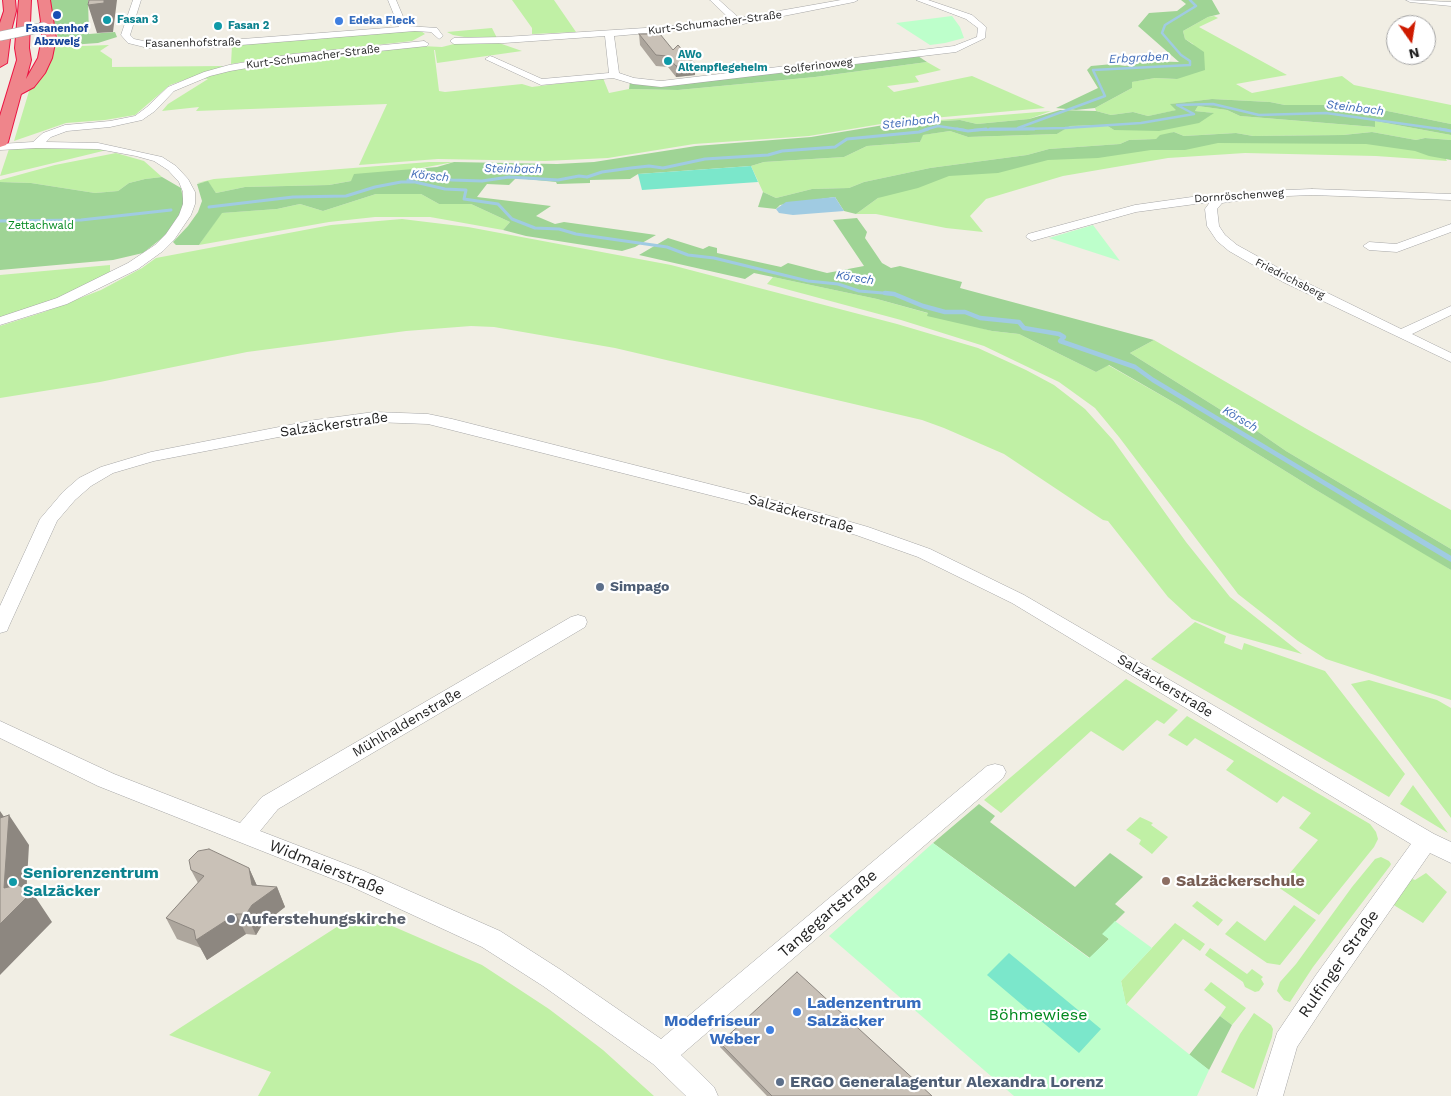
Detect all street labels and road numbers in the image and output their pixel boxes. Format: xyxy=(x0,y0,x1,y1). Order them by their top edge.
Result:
street label: Kurt-Schumacher-Straße xyxy=(647,8,783,38)
street label: Fasanenhofstraße xyxy=(145,36,241,50)
street label: Kurt-Schumacher-Straße xyxy=(245,42,381,72)
street label: Solferinoweg xyxy=(783,55,853,77)
street label: Dornröschenweg xyxy=(1194,186,1284,206)
street label: Friedrichsberg xyxy=(1253,256,1327,302)
street label: Salzäckerstraße xyxy=(279,409,389,441)
street label: Salzäckerstraße xyxy=(746,491,856,537)
street label: Salzäckerstraße xyxy=(1114,651,1216,721)
street label: Mühlhaldenstraße xyxy=(349,685,465,761)
street label: Widmaierstraße xyxy=(266,836,388,900)
street label: Tangegartstraße xyxy=(775,866,881,962)
street label: Rulfinger Straße xyxy=(1295,907,1383,1021)

